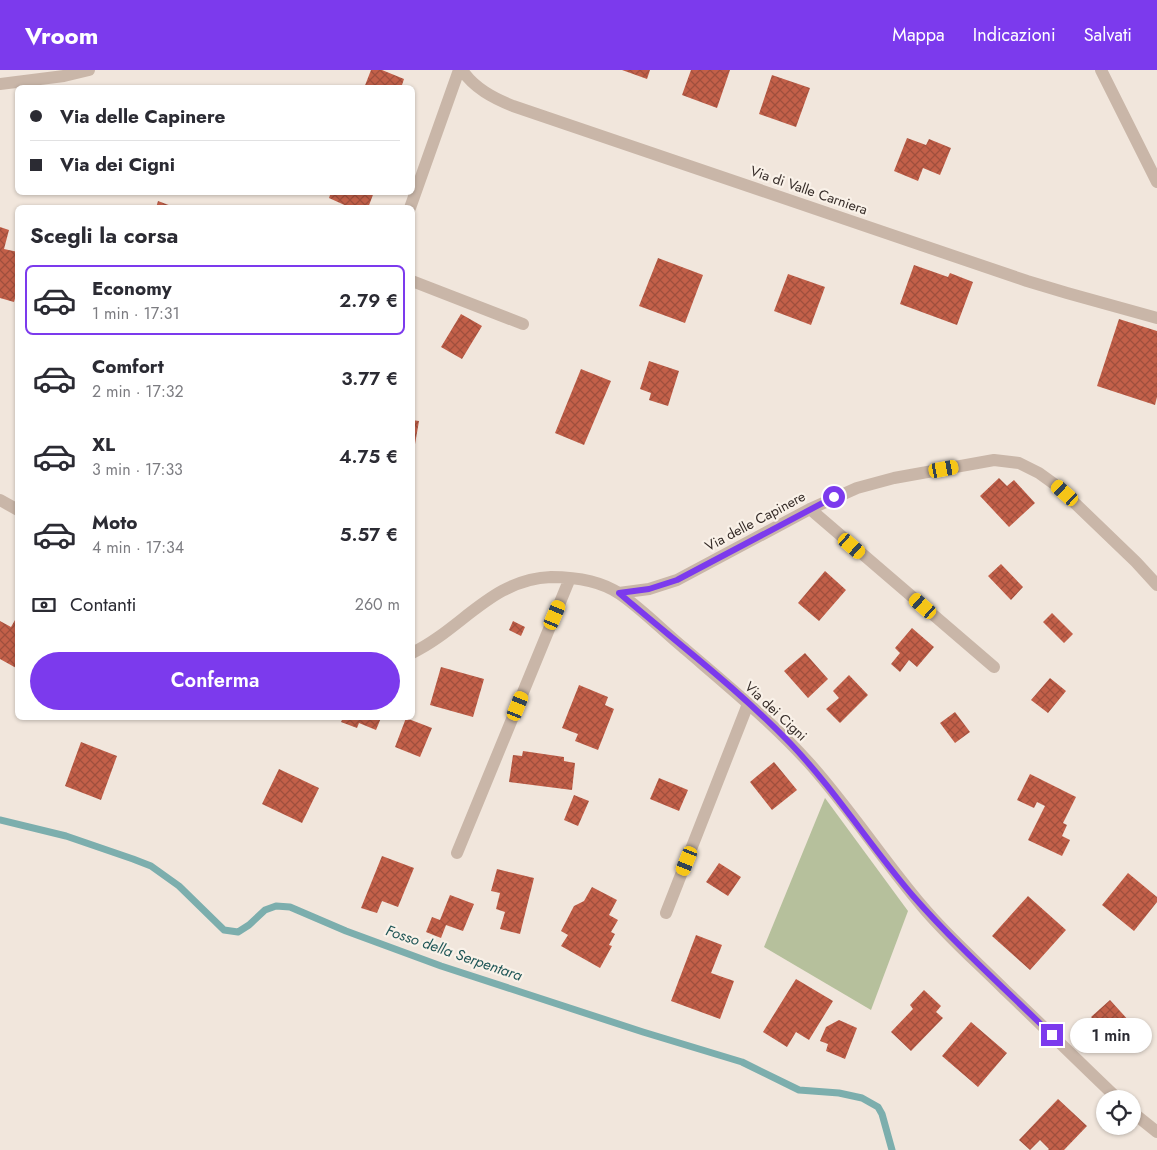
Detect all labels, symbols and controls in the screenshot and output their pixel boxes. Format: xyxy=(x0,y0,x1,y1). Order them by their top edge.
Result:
text: Vroom xyxy=(25,18,98,53)
text: Mappa xyxy=(892,22,945,48)
text: Indicazioni xyxy=(973,22,1056,48)
text: Salvati xyxy=(1084,22,1132,48)
text: Via delle Capinere xyxy=(60,103,225,130)
text: Via dei Cigni xyxy=(60,151,175,178)
street label: Via di Valle Carniera xyxy=(748,161,870,219)
text: Scegli la corsa xyxy=(30,219,178,251)
text: Economy xyxy=(92,275,172,302)
icon: car xyxy=(32,278,77,323)
text: 2.79 € xyxy=(339,287,398,314)
text: 1 min · 17:31 xyxy=(92,302,180,325)
text: Comfort xyxy=(92,353,164,380)
icon: car xyxy=(32,356,77,401)
text: 3.77 € xyxy=(341,365,398,392)
text: 2 min · 17:32 xyxy=(92,380,184,403)
text: XL xyxy=(92,431,115,458)
icon: car xyxy=(32,434,77,479)
text: 4.75 € xyxy=(339,443,398,470)
text: 3 min · 17:33 xyxy=(92,458,183,481)
car xyxy=(927,459,960,479)
car xyxy=(1048,477,1081,509)
street label: Via delle Capinere xyxy=(701,486,809,556)
route start xyxy=(823,486,845,508)
text: Moto xyxy=(92,509,137,536)
icon: car xyxy=(32,512,77,557)
text: 5.57 € xyxy=(340,521,398,548)
car xyxy=(835,530,868,562)
text: 4 min · 17:34 xyxy=(92,536,184,559)
car xyxy=(906,590,939,622)
icon: cash xyxy=(30,591,58,619)
text: Contanti xyxy=(70,591,137,618)
text: 260 m xyxy=(355,593,400,616)
car xyxy=(542,598,567,632)
button: Conferma xyxy=(30,652,400,710)
street label: Via dei Cigni xyxy=(740,677,812,745)
car xyxy=(505,689,530,723)
car xyxy=(674,844,699,878)
water label: Fosso della Serpentara xyxy=(383,919,526,987)
callout: 1 min xyxy=(1070,1018,1152,1052)
route end xyxy=(1041,1024,1063,1046)
text: 1 min xyxy=(1092,1024,1130,1047)
map controls xyxy=(1096,1090,1141,1135)
button: locate xyxy=(1096,1090,1141,1135)

